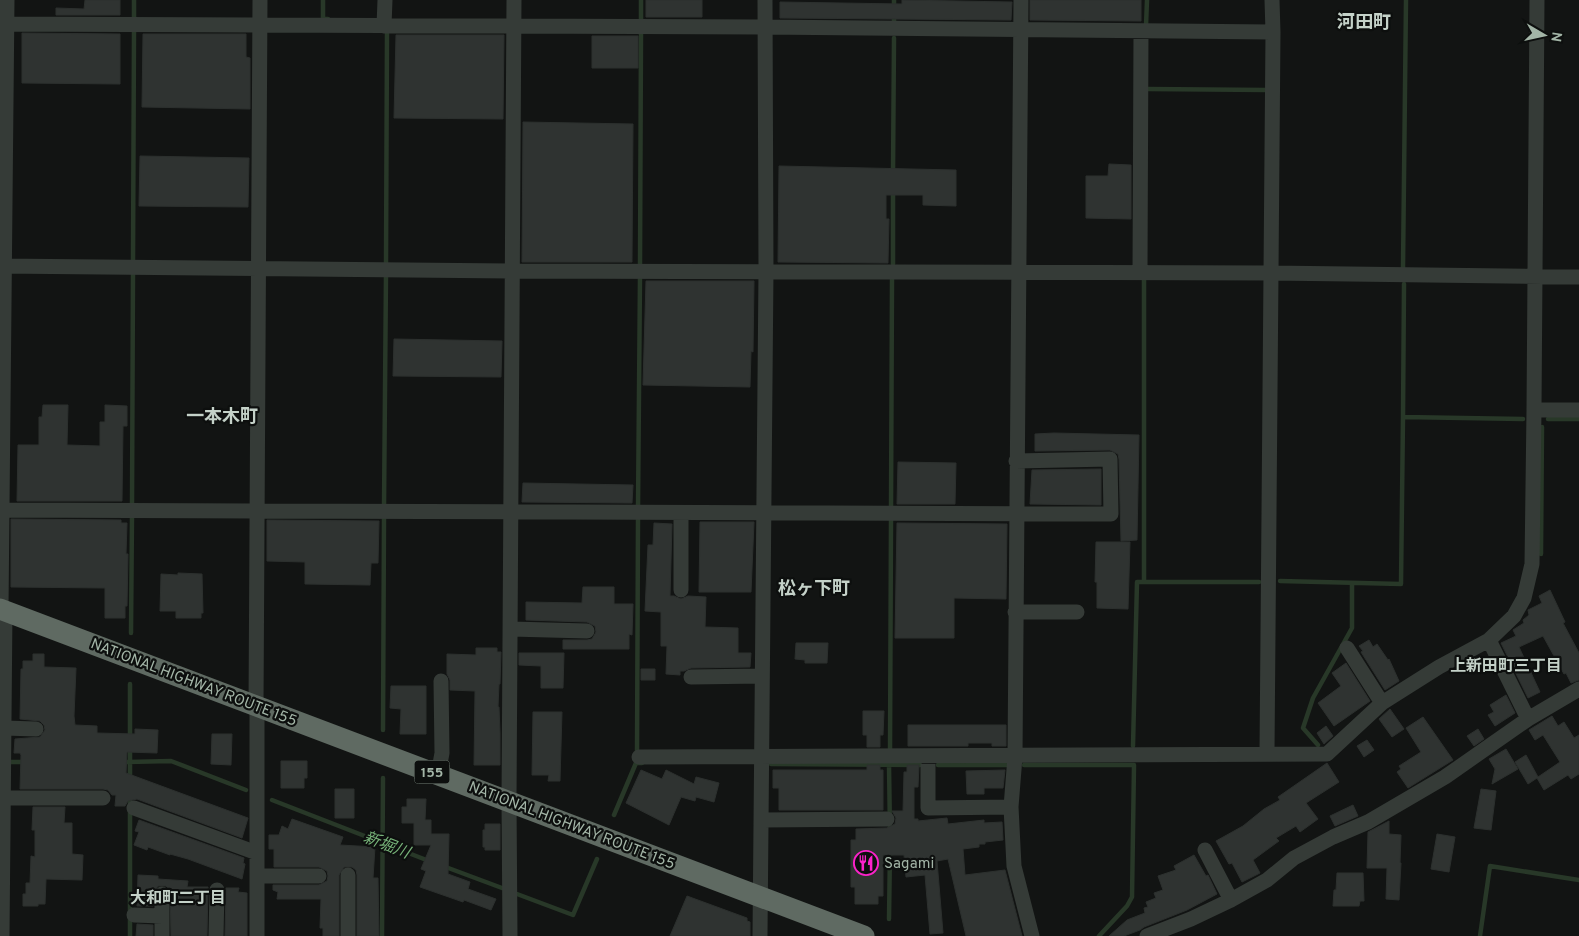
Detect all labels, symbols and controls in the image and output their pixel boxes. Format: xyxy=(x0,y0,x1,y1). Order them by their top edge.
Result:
north arrow xyxy=(1519,10,1569,60)
district label: 河田町 xyxy=(1337,12,1391,35)
text: N xyxy=(1546,30,1565,43)
district label: 一本木町 xyxy=(186,406,258,429)
district label: 松ヶ下町 xyxy=(778,578,850,601)
street label: NATIONAL HIGHWAY ROUTE 155 xyxy=(88,635,299,732)
district label: 上新田町三丁目 xyxy=(1450,657,1562,677)
road number: 155 xyxy=(414,760,450,784)
street label: NATIONAL HIGHWAY ROUTE 155 xyxy=(466,778,677,875)
water label: 新堀川 xyxy=(360,828,414,865)
restaurant icon: Sagami xyxy=(853,850,879,876)
place label: Sagami xyxy=(884,855,934,874)
district label: 大和町二丁目 xyxy=(130,889,226,909)

